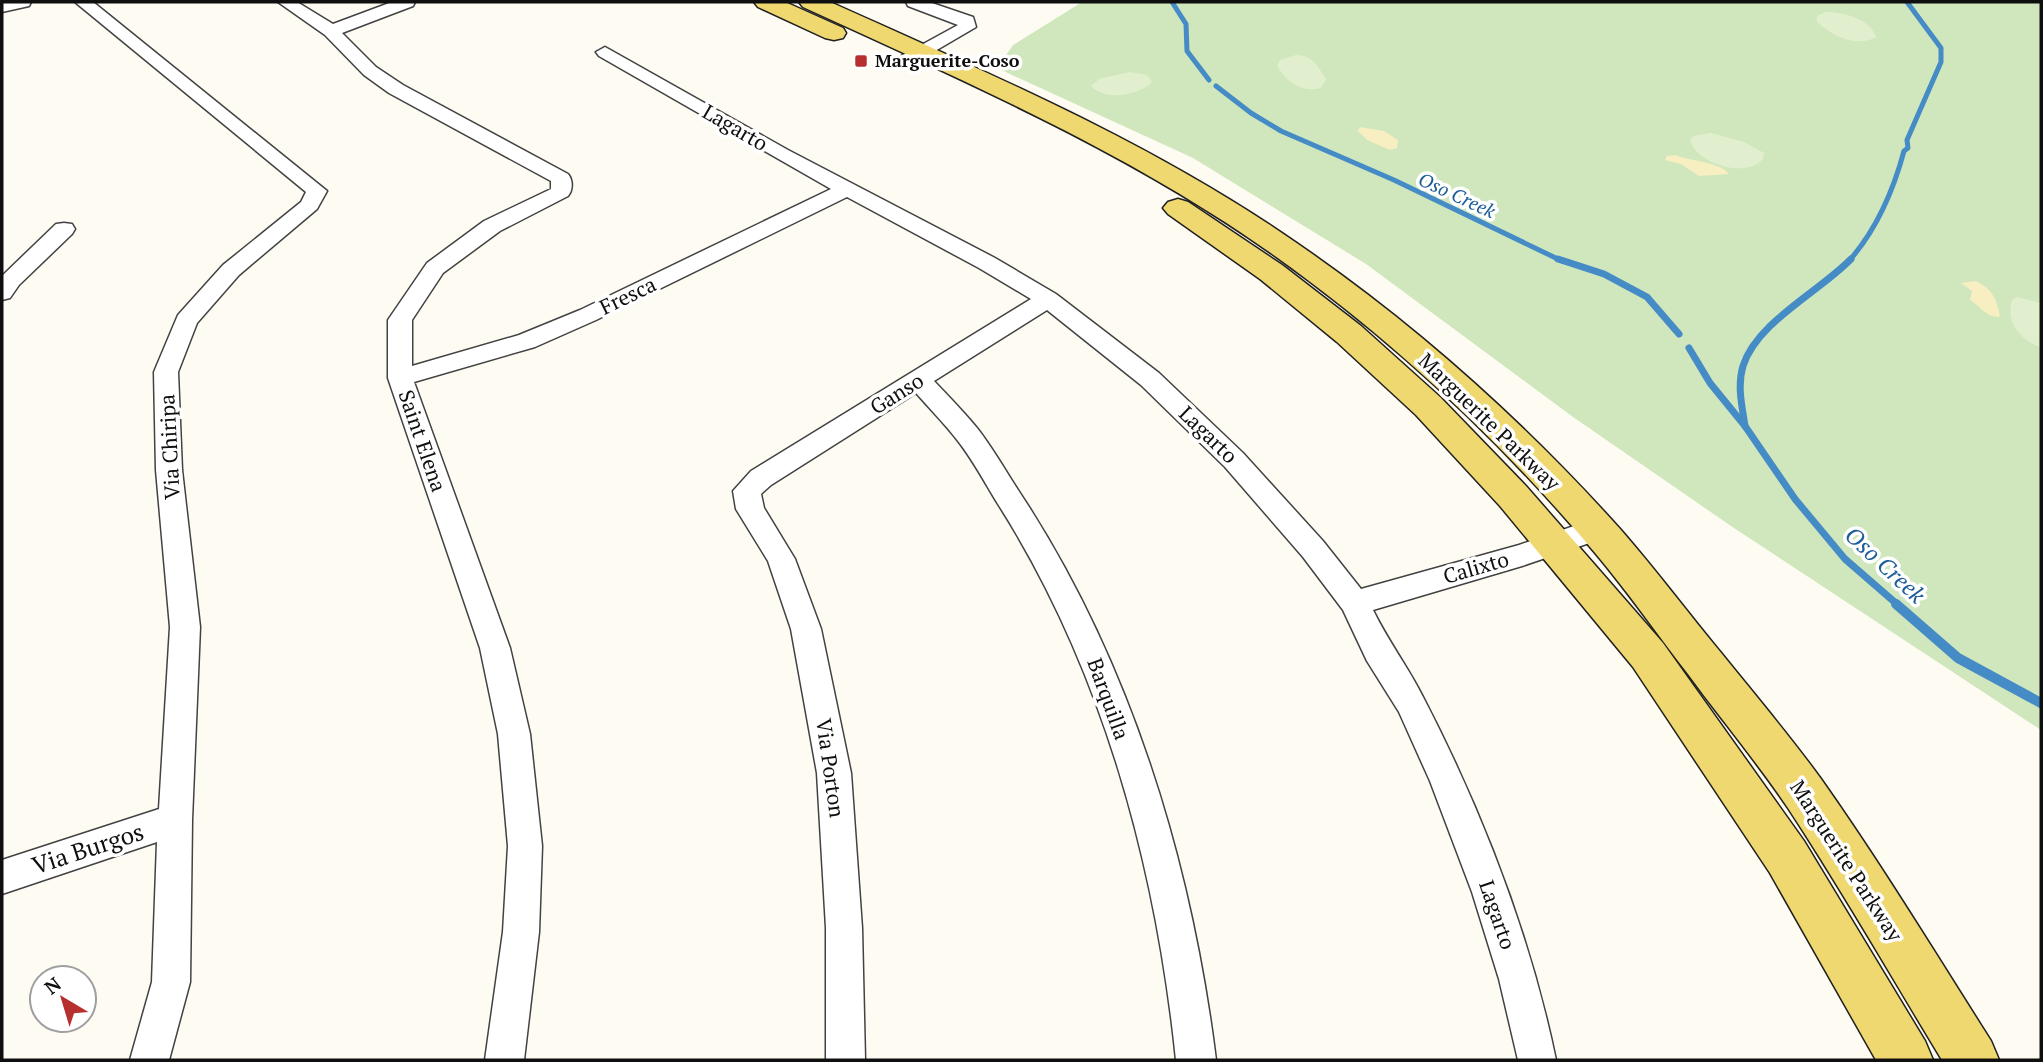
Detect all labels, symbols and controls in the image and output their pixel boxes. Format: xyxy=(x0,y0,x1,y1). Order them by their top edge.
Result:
place label: Marguerite-Coso xyxy=(875,48,1020,72)
marker: Marguerite-Coso xyxy=(853,53,869,69)
street label: Lagarto xyxy=(698,97,773,157)
water label: Oso Creek xyxy=(1415,166,1501,224)
street label: Fresca xyxy=(595,269,661,321)
street label: Marguerite Parkway xyxy=(1413,346,1567,497)
street label: Ganso xyxy=(864,366,929,420)
street label: Saint Elena xyxy=(392,386,454,496)
street label: Via Chiripa xyxy=(152,393,186,500)
street label: Lagarto xyxy=(1173,399,1244,469)
water label: Oso Creek xyxy=(1838,519,1933,611)
street label: Calixto xyxy=(1440,544,1512,590)
street label: Barquilla xyxy=(1081,654,1137,744)
street label: Via Porton xyxy=(810,716,852,820)
street label: Marguerite Parkway xyxy=(1784,774,1910,947)
street label: Via Burgos xyxy=(28,815,148,881)
street label: Lagarto xyxy=(1473,876,1523,953)
north arrow xyxy=(28,964,98,1034)
text: N xyxy=(39,971,66,999)

